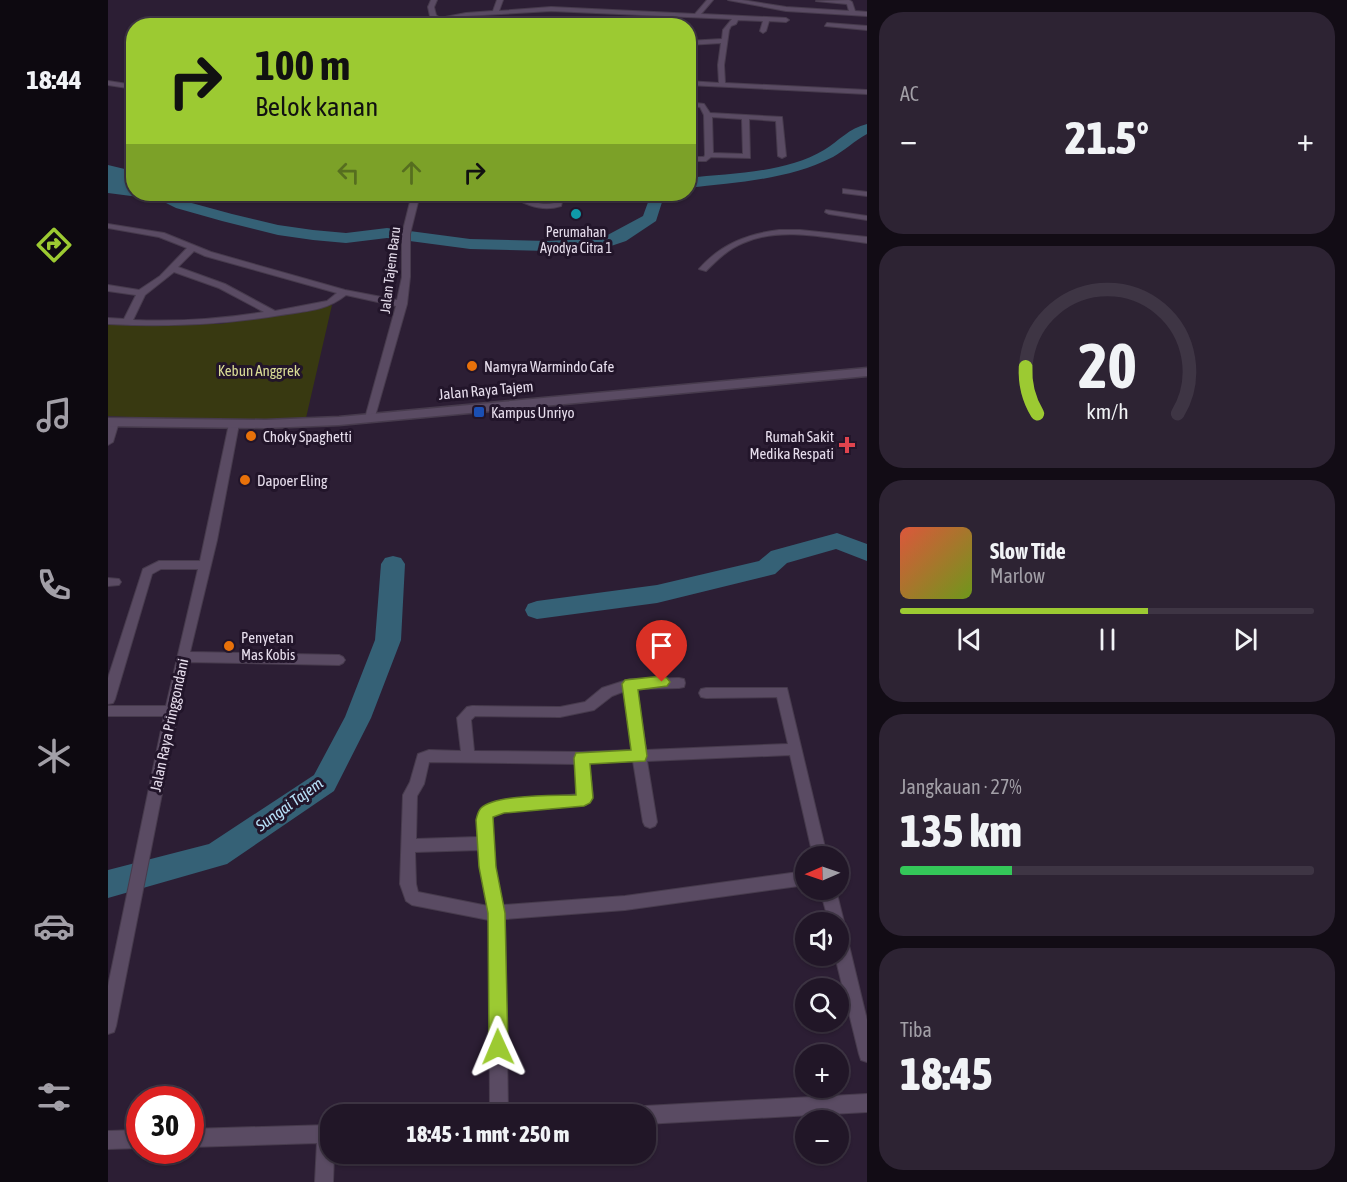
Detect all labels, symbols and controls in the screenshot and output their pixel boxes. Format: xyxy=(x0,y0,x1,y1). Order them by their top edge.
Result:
text: 100 m xyxy=(255,41,350,89)
icon: right xyxy=(156,42,234,120)
text: 18:44 xyxy=(26,64,82,95)
text: AC xyxy=(900,82,919,105)
text: Belok kanan xyxy=(255,91,378,122)
text: 21.5° xyxy=(1065,112,1149,164)
text: − xyxy=(900,120,917,158)
text: + xyxy=(1297,120,1314,158)
icon: left xyxy=(332,156,365,189)
icon: ahead xyxy=(395,156,428,189)
icon: right xyxy=(458,156,491,189)
marker: Perumahan Ayodya Citra 1 xyxy=(569,207,583,221)
icon: directions xyxy=(33,224,75,266)
place label: Perumahan Ayodya Citra 1 xyxy=(540,224,612,256)
street label: Jalan Tajem Baru xyxy=(377,226,403,314)
text: 20 xyxy=(1078,330,1136,401)
place label: Namyra Warmindo Cafe xyxy=(484,358,614,375)
marker: Namyra Warmindo Cafe xyxy=(465,359,479,373)
park label: Kebun Anggrek xyxy=(218,362,301,379)
street label: Jalan Raya Tajem xyxy=(438,377,534,403)
icon: music xyxy=(33,394,75,436)
text: km/h xyxy=(1086,399,1128,424)
place label: Kampus Unriyo xyxy=(491,404,575,421)
marker: Kampus Unriyo xyxy=(472,405,486,419)
place label: Choky Spaghetti xyxy=(263,428,352,445)
place label: Rumah Sakit Medika Respati xyxy=(750,428,834,462)
marker: Choky Spaghetti xyxy=(244,429,258,443)
marker: Rumah Sakit Medika Respati xyxy=(838,436,856,454)
place label: Dapoer Eling xyxy=(257,472,328,489)
marker: Dapoer Eling xyxy=(238,473,252,487)
text: Slow Tide xyxy=(990,538,1066,564)
icon: phone xyxy=(33,564,75,606)
text: Marlow xyxy=(990,564,1045,587)
pin xyxy=(636,620,687,682)
icon: previous xyxy=(953,623,986,656)
icon: pause xyxy=(1091,623,1124,656)
icon: next xyxy=(1229,623,1262,656)
place label: Penyetan Mas Kobis xyxy=(241,629,295,663)
icon: arrive xyxy=(645,629,678,662)
marker: Penyetan Mas Kobis xyxy=(222,639,236,653)
street label: Jalan Raya Pringgondani xyxy=(147,657,191,793)
icon: climate xyxy=(33,735,75,777)
water label: Sungai Tajem xyxy=(251,773,327,836)
text: Jangkauan · 27% xyxy=(900,775,1022,798)
text: 135 km xyxy=(900,805,1022,857)
north arrow xyxy=(795,846,849,900)
map controls xyxy=(795,846,849,1164)
icon: car xyxy=(33,905,75,947)
button: sound xyxy=(795,912,849,966)
button: search xyxy=(795,978,849,1032)
position arrow xyxy=(466,1015,530,1079)
text: Tiba xyxy=(900,1018,932,1041)
button: + xyxy=(795,1044,849,1098)
text: 18:45 xyxy=(900,1048,993,1100)
icon: filters xyxy=(33,1076,75,1118)
speed limit sign: 30 xyxy=(126,1086,204,1164)
button: − xyxy=(795,1110,849,1164)
text: 18:45 · 1 mnt · 250 m xyxy=(407,1121,569,1147)

